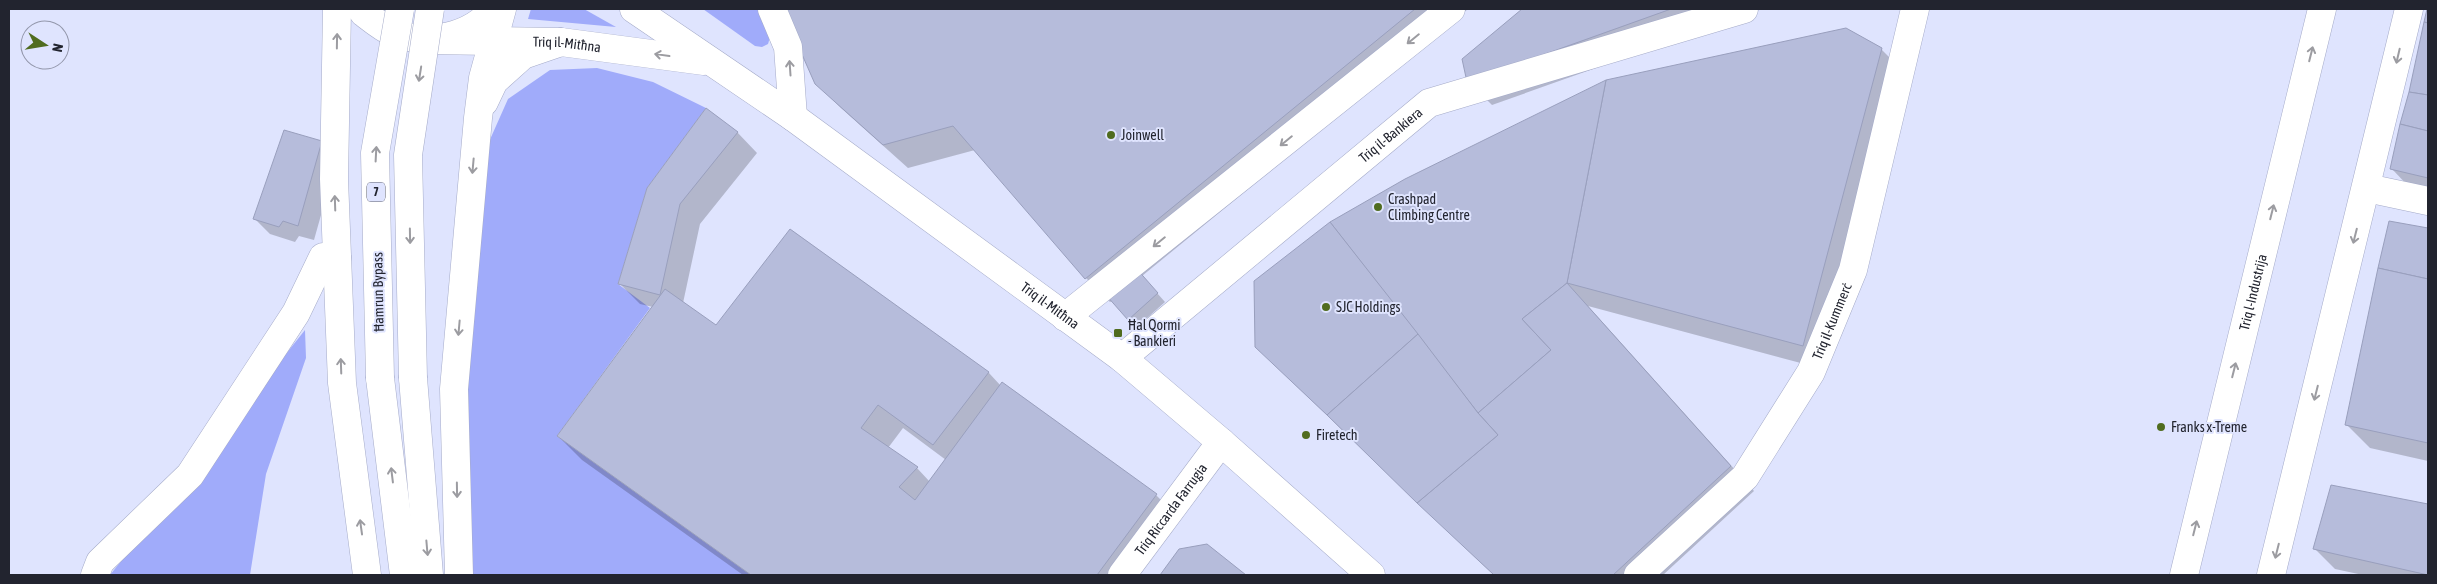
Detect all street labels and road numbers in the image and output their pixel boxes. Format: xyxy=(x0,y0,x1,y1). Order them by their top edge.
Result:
street label: Triq il-Mitħna xyxy=(533,34,602,55)
street label: Triq il-Bankiera xyxy=(1356,104,1425,166)
road number: 7 xyxy=(367,182,385,202)
street label: Ħamrun Bypass xyxy=(369,252,387,332)
street label: Triq l-Industrija xyxy=(2236,252,2270,332)
street label: Triq il-Mitħna xyxy=(1018,279,1083,332)
street label: Triq il-Kummerċ xyxy=(1809,280,1855,362)
street label: Triq Riccarda Farrugia xyxy=(1132,460,1210,558)

